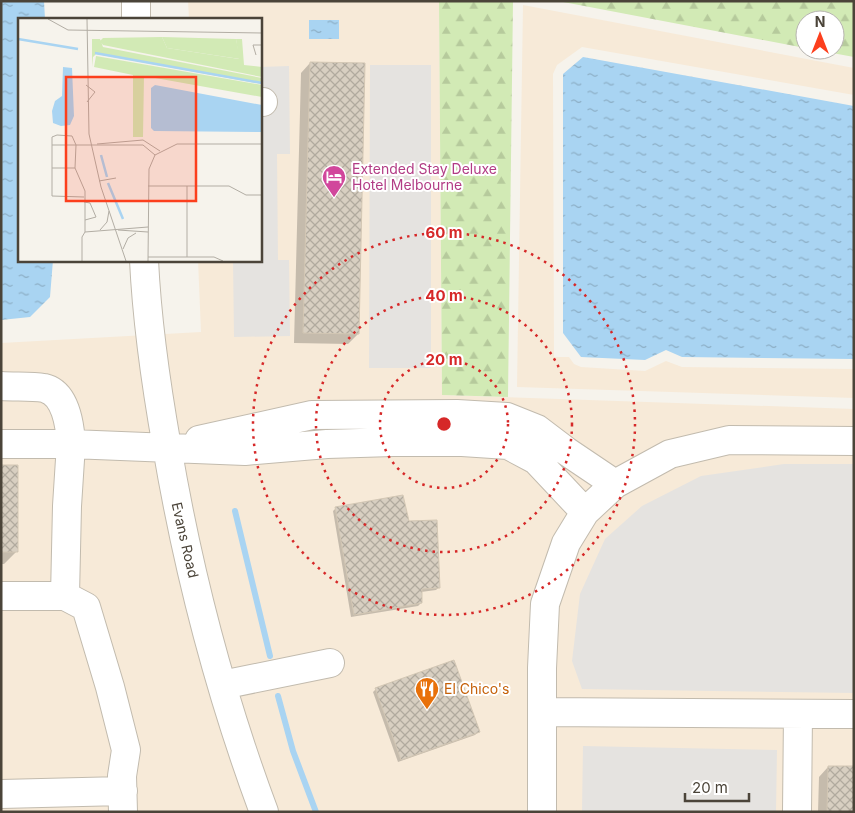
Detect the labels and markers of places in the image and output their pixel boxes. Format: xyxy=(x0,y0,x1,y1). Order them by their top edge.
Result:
place label: Extended Stay Deluxe Hotel Melbourne xyxy=(352,160,497,193)
hotel icon: Extended Stay Deluxe Hotel Melbourne xyxy=(321,164,347,198)
centre of rings xyxy=(435,415,453,433)
restaurant icon: El Chico's xyxy=(414,676,440,710)
place label: El Chico's xyxy=(444,680,509,697)

